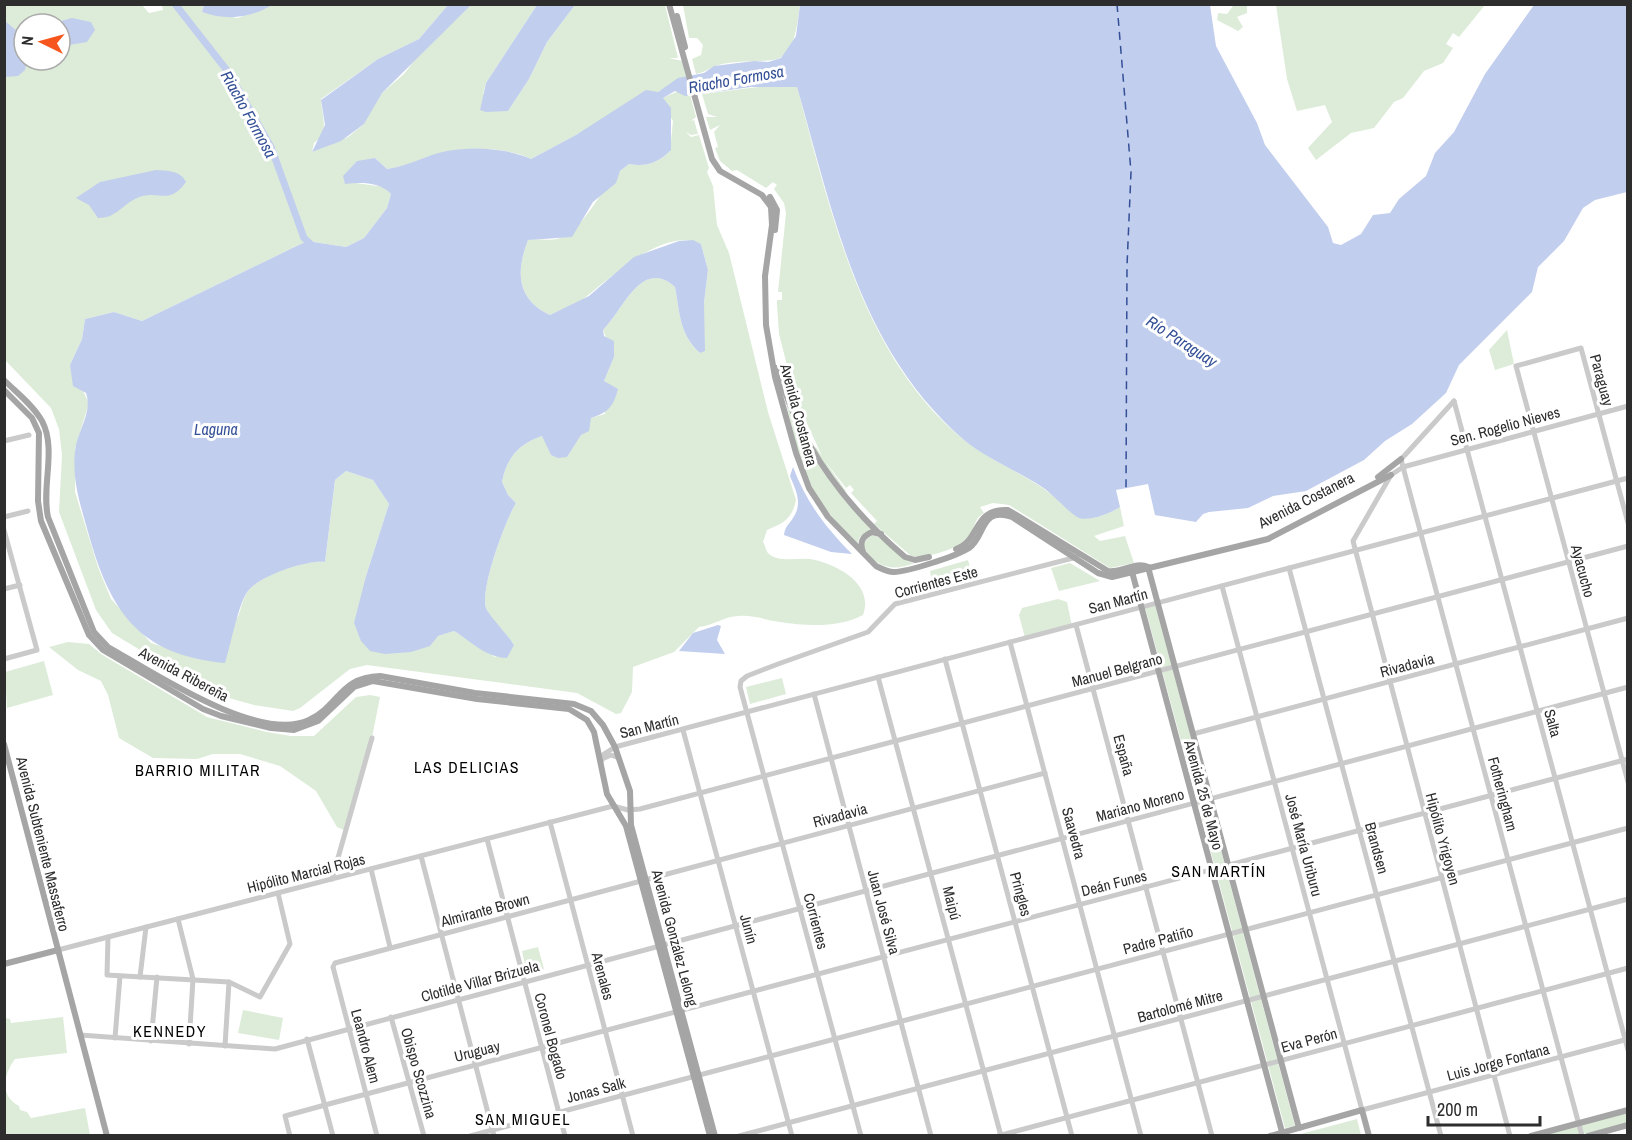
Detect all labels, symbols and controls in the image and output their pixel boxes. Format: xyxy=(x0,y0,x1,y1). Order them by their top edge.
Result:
north arrow xyxy=(12,12,72,72)
text: N xyxy=(16,35,38,46)
water label: Riacho Formosa xyxy=(687,60,785,98)
water label: Riacho Formosa xyxy=(216,66,282,162)
water label: Río Paraguay xyxy=(1142,310,1223,373)
street label: Paraguay xyxy=(1585,352,1619,409)
street label: Avenida Costanera xyxy=(775,361,823,469)
street label: Sen. Rogelio Nieves xyxy=(1448,401,1562,451)
water label: Laguna xyxy=(194,418,238,440)
street label: Avenida Costanera xyxy=(1254,467,1358,534)
street label: Ayacucho xyxy=(1566,541,1600,600)
street label: Corrientes Este xyxy=(892,561,980,603)
street label: San Martín xyxy=(1086,583,1150,619)
street label: Avenida Ribereña xyxy=(135,641,233,707)
street label: Manuel Belgrano xyxy=(1069,648,1165,692)
street label: Rivadavia xyxy=(1378,648,1437,682)
street label: Salta xyxy=(1539,707,1567,739)
street label: San Martín xyxy=(617,709,681,743)
street label: España xyxy=(1108,732,1140,778)
street label: Avenida 25 de Mayo xyxy=(1179,737,1229,852)
street label: Avenida Subteniente Massaferro xyxy=(11,753,75,934)
street label: Fotheringham xyxy=(1483,755,1523,833)
district label: LAS DELICIAS xyxy=(414,756,520,778)
district label: BARRIO MILITAR xyxy=(135,759,261,781)
street label: Mariano Moreno xyxy=(1094,783,1186,827)
street label: Hipólito Yrigoyen xyxy=(1421,790,1465,888)
street label: José María Uriburu xyxy=(1280,791,1328,899)
street label: Rivadavia xyxy=(811,798,870,832)
street label: Saavedra xyxy=(1057,805,1091,861)
street label: Brandsen xyxy=(1360,820,1394,876)
street label: Hipólito Marcial Rojas xyxy=(245,848,367,898)
district label: SAN MARTÍN xyxy=(1171,860,1267,882)
street label: Deán Funes xyxy=(1079,865,1149,901)
street label: Avenida González Lelong xyxy=(646,866,703,1009)
street label: Juan José Silva xyxy=(863,867,905,957)
street label: Pringles xyxy=(1005,869,1037,919)
street label: Maipú xyxy=(938,884,966,922)
street label: Almirante Brown xyxy=(437,888,532,932)
street label: Corrientes xyxy=(798,891,834,951)
street label: Junín xyxy=(735,912,763,946)
street label: Padre Patiño xyxy=(1121,921,1196,959)
street label: Arenales xyxy=(586,949,619,1002)
street label: Clotilde Villar Brizuela xyxy=(419,955,542,1007)
street label: Bartolomé Mitre xyxy=(1135,984,1225,1027)
street label: Coronel Bogado xyxy=(529,990,573,1082)
street label: Leandro Alem xyxy=(346,1007,386,1085)
district label: KENNEDY xyxy=(133,1020,207,1042)
street label: Eva Perón xyxy=(1279,1022,1339,1058)
street label: Obispo Scozzina xyxy=(396,1025,442,1121)
street label: Uruguay xyxy=(452,1035,503,1067)
street label: Luis Jorge Fontana xyxy=(1444,1038,1552,1086)
street label: Jonas Salk xyxy=(564,1072,629,1108)
scale bar xyxy=(1428,1089,1540,1127)
text: 200 m xyxy=(1437,1097,1478,1122)
district label: SAN MIGUEL xyxy=(475,1108,571,1130)

